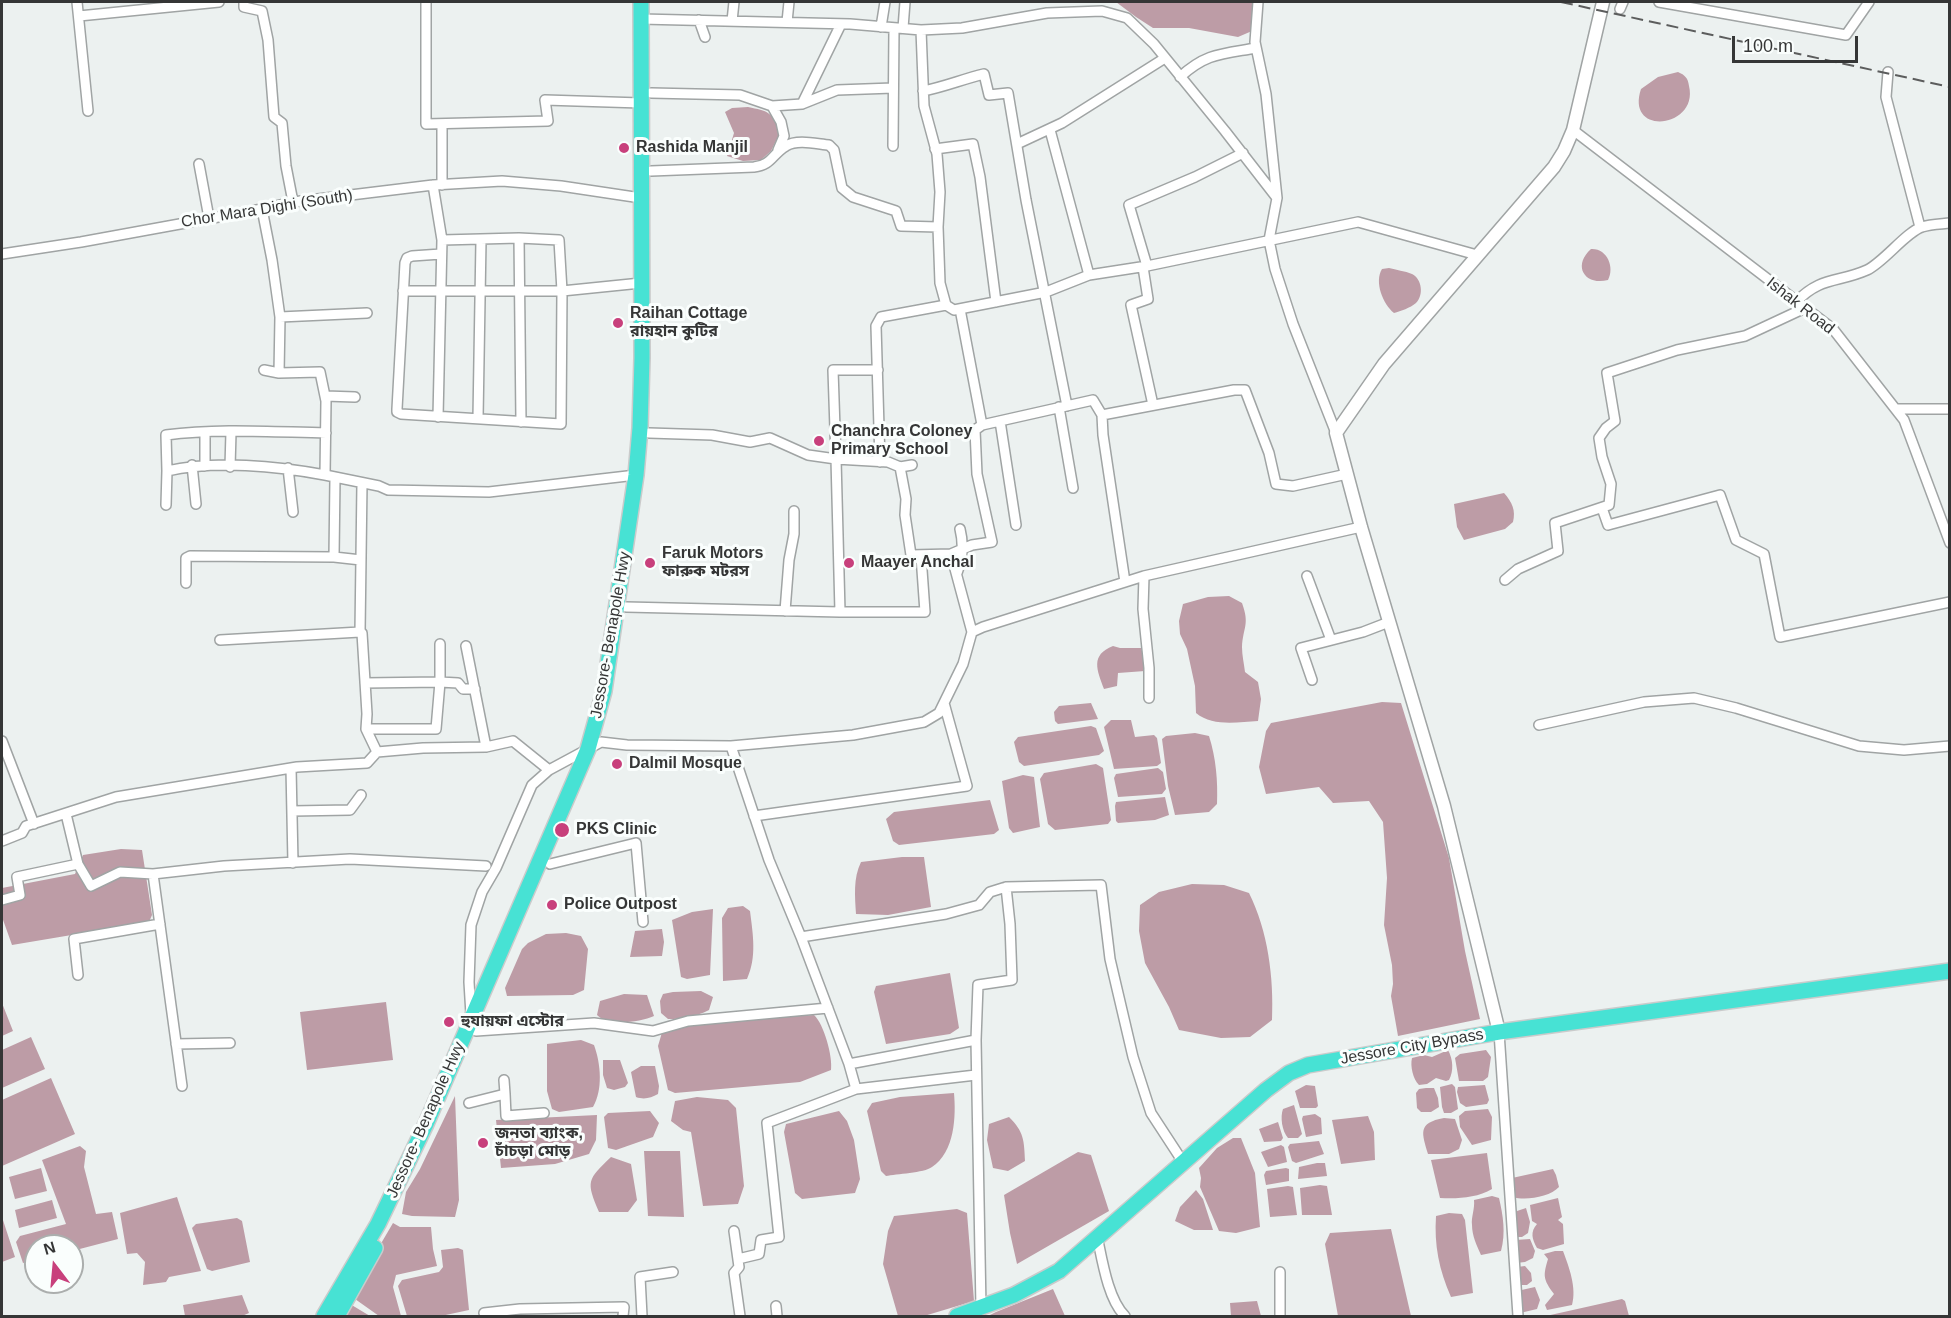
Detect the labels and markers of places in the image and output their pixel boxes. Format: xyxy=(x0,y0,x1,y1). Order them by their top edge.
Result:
place label: Rashida Manjil xyxy=(636,138,748,158)
marker: Rashida Manjil xyxy=(617,141,631,155)
place label: Raihan Cottage রায়হান কুটির xyxy=(630,304,747,342)
marker: Raihan Cottage রায়হান কুটির xyxy=(611,316,625,330)
place label: Chanchra Coloney Primary School xyxy=(831,422,972,460)
marker: Chanchra Coloney Primary School xyxy=(812,434,826,448)
place label: Faruk Motors ফারুক মটরস xyxy=(662,544,763,582)
place label: Maayer Anchal xyxy=(861,553,974,573)
marker: Faruk Motors ফারুক মটরস xyxy=(643,556,657,570)
marker: Maayer Anchal xyxy=(842,556,856,570)
place label: Dalmil Mosque xyxy=(629,754,742,774)
marker: Dalmil Mosque xyxy=(610,757,624,771)
place label: PKS Clinic xyxy=(576,820,657,840)
marker: PKS Clinic xyxy=(553,821,571,839)
place label: Police Outpost xyxy=(564,895,677,915)
marker: Police Outpost xyxy=(545,898,559,912)
place label: হুযায়ফা এস্টোর xyxy=(461,1012,564,1032)
marker: হুযায়ফা এস্টোর xyxy=(442,1015,456,1029)
place label: জনতা ব্যাংক, চাঁচড়া মোড় xyxy=(495,1124,583,1162)
marker: জনতা ব্যাংক, চাঁচড়া মোড় xyxy=(476,1136,490,1150)

